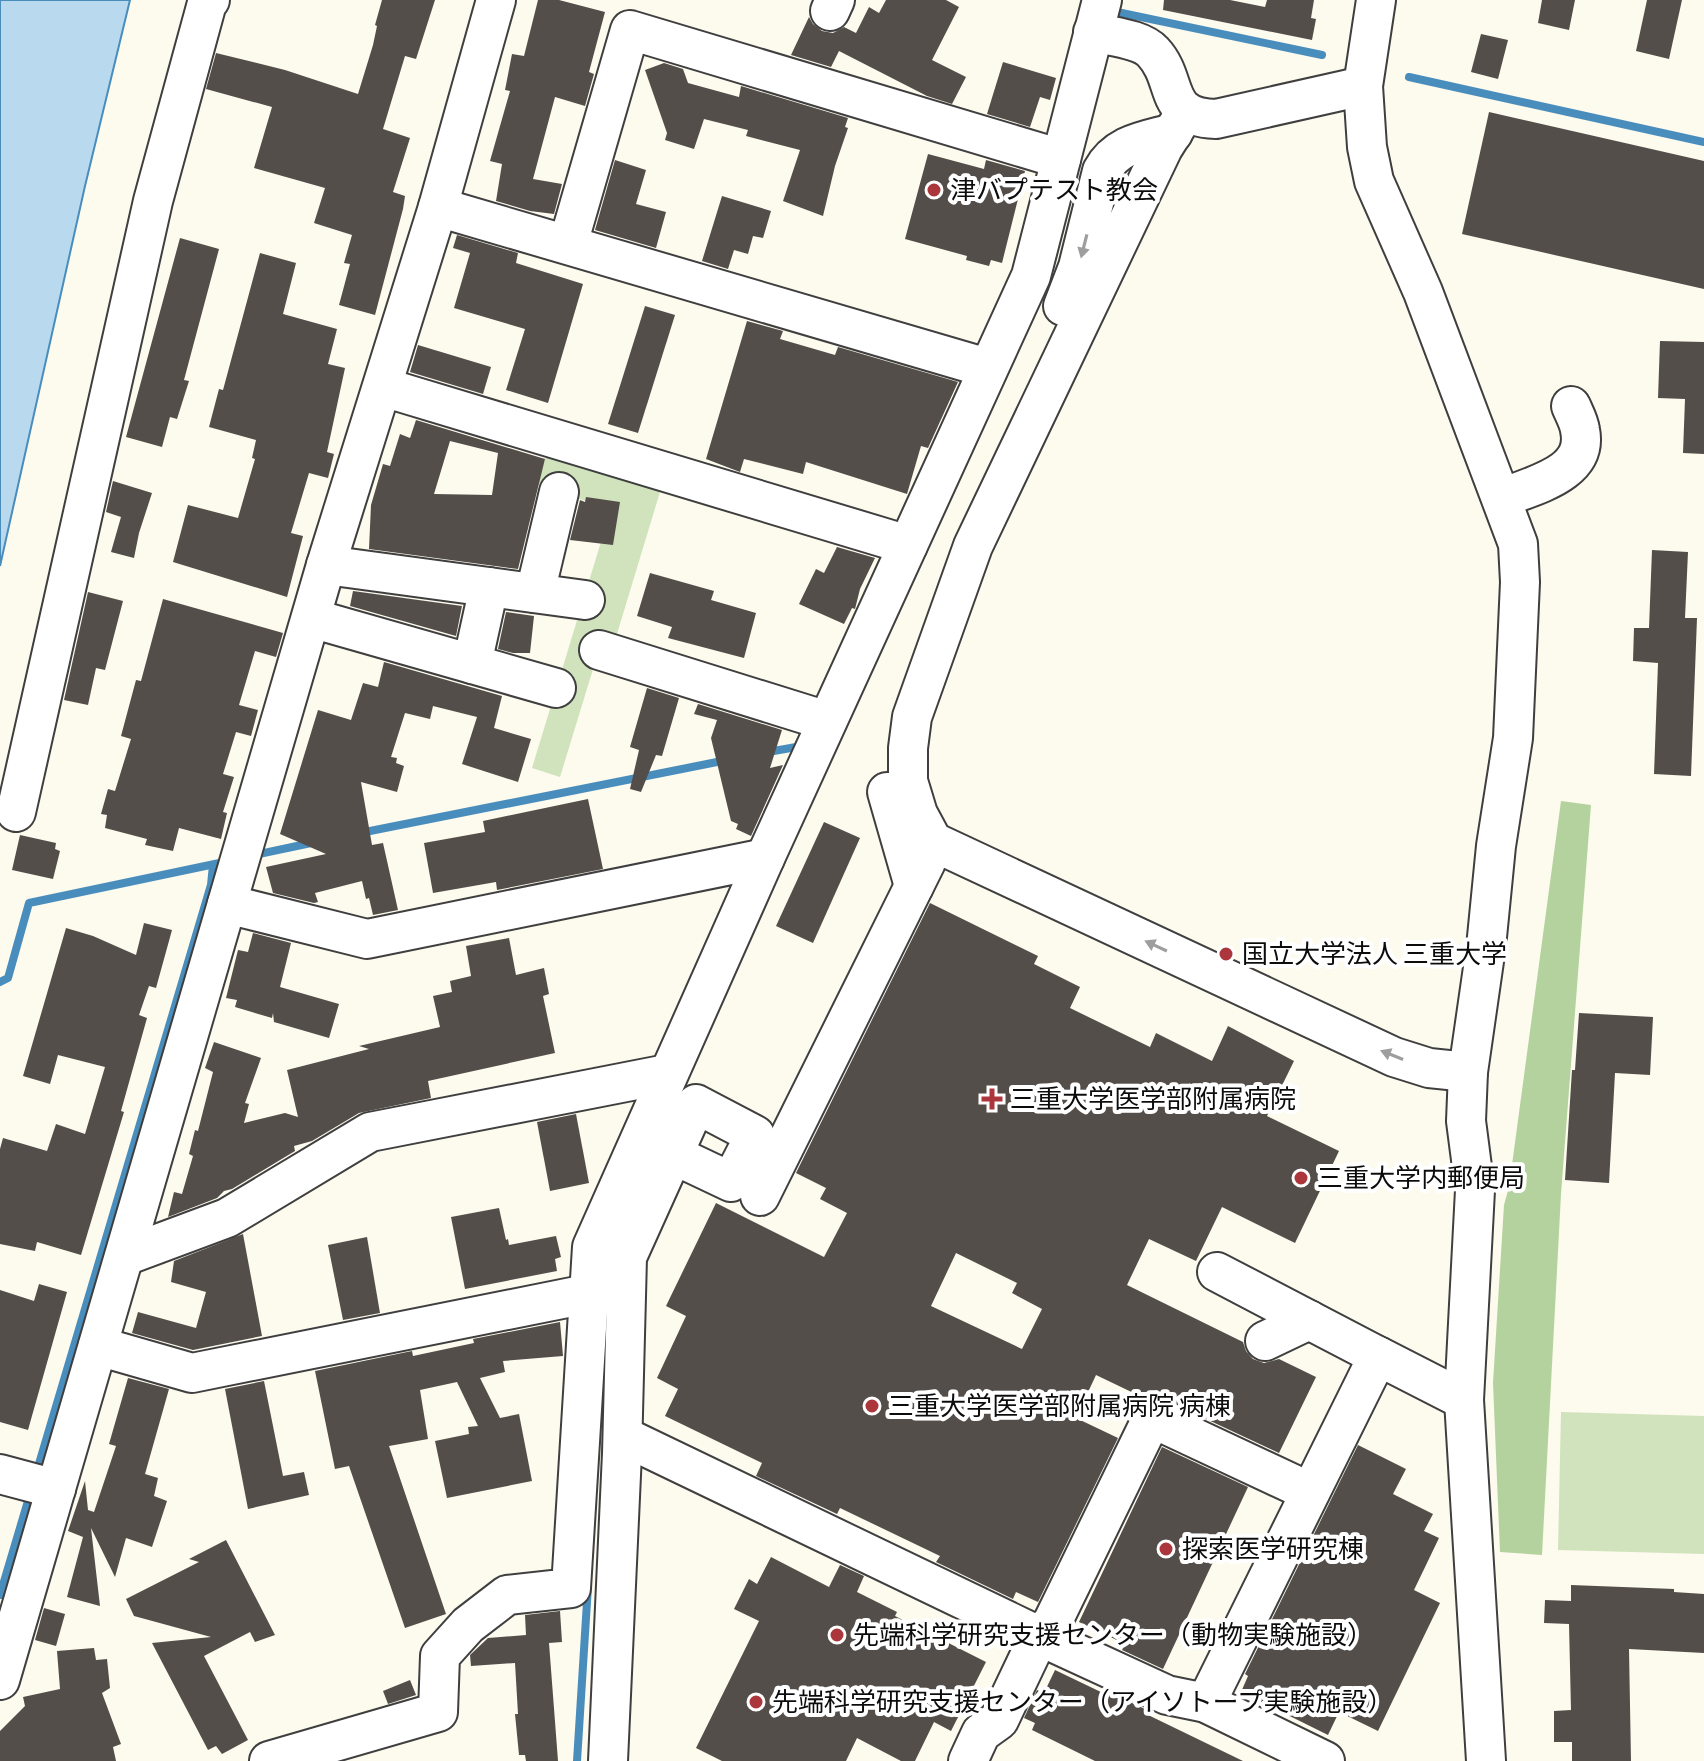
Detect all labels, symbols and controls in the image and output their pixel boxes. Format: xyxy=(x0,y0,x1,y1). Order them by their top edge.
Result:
place label: 津バプテスト教会 xyxy=(950,176,1158,205)
marker: 津バプテスト教会 xyxy=(925,181,943,199)
one-way arrow xyxy=(1077,234,1089,259)
one-way arrow xyxy=(1145,939,1168,953)
place label: 国立大学法人 三重大学 xyxy=(1242,940,1507,969)
marker: 国立大学法人 三重大学 xyxy=(1217,945,1235,963)
one-way arrow xyxy=(1380,1048,1404,1061)
place label: 三重大学医学部附属病院 xyxy=(1010,1085,1296,1114)
marker: 三重大学医学部附属病院 xyxy=(981,1088,1003,1110)
place label: 三重大学内郵便局 xyxy=(1317,1164,1525,1193)
marker: 三重大学内郵便局 xyxy=(1292,1169,1310,1187)
place label: 三重大学医学部附属病院 病棟 xyxy=(888,1392,1231,1421)
marker: 三重大学医学部附属病院 病棟 xyxy=(863,1397,881,1415)
place label: 探索医学研究棟 xyxy=(1182,1535,1364,1564)
marker: 探索医学研究棟 xyxy=(1157,1540,1175,1558)
place label: 先端科学研究支援センター（動物実験施設） xyxy=(853,1621,1373,1650)
marker: 先端科学研究支援センター（動物実験施設） xyxy=(828,1626,846,1644)
place label: 先端科学研究支援センター（アイソトープ実験施設） xyxy=(772,1688,1393,1717)
marker: 先端科学研究支援センター（アイソトープ実験施設） xyxy=(747,1693,765,1711)

